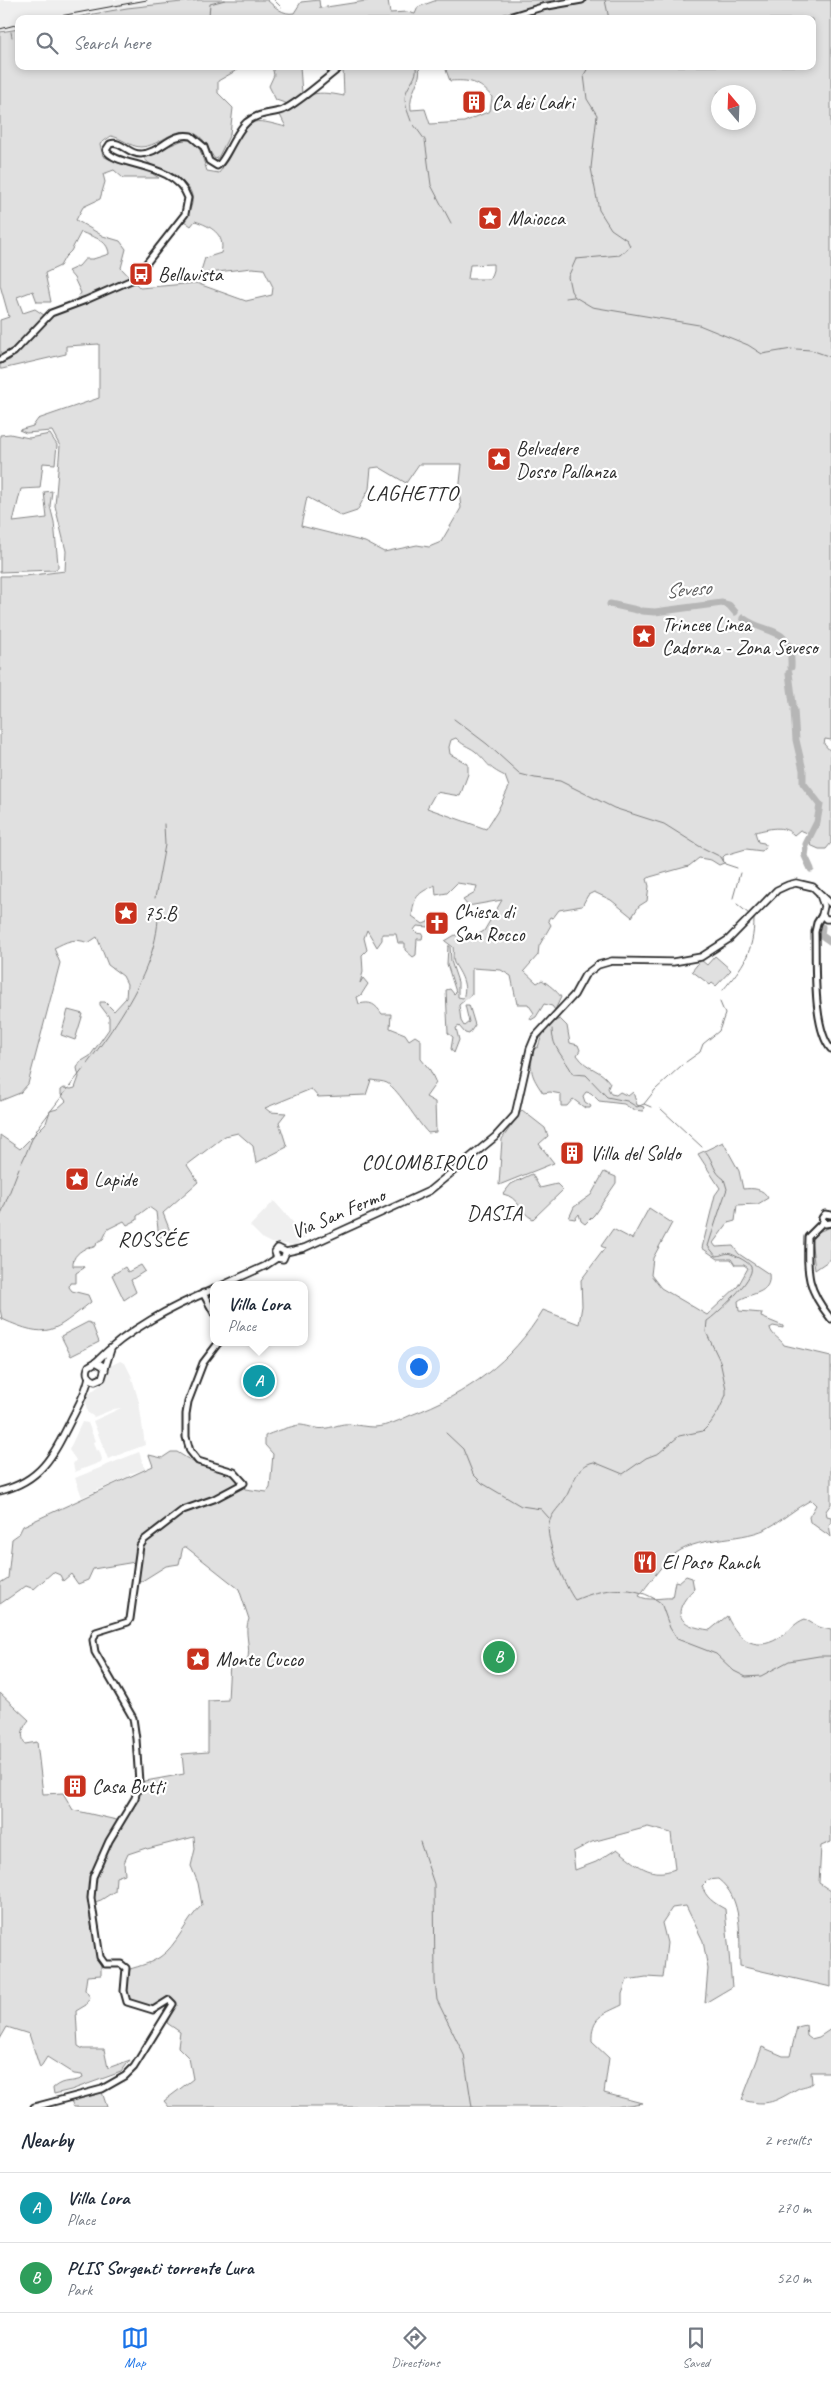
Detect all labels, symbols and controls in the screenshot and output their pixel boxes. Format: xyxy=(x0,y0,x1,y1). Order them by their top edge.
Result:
search box xyxy=(15,15,816,70)
icon: search xyxy=(33,29,61,57)
text: Search here xyxy=(73,31,150,55)
north arrow xyxy=(711,85,756,130)
building icon: Ca dei Ladri xyxy=(461,89,487,115)
place label: Ca dei Ladri xyxy=(492,90,576,115)
place icon: Maiocca xyxy=(477,205,503,231)
place label: Maiocca xyxy=(508,206,566,231)
bus stop icon: Bellavista xyxy=(128,261,154,287)
place label: Bellavista xyxy=(158,262,224,287)
place label: Belvedere Dosso Pallanza xyxy=(516,436,618,484)
place icon: Belvedere Dosso Pallanza xyxy=(486,446,512,472)
district label: LAGHETTO xyxy=(365,479,460,507)
water label: Seveso xyxy=(664,574,714,604)
place label: Trincee Linea Cadorna - Zona Seveso xyxy=(662,612,820,660)
place icon: Trincee Linea Cadorna - Zona Seveso xyxy=(631,623,657,649)
place label: Chiesa di San Rocco xyxy=(454,899,526,947)
place icon: 75.B xyxy=(113,900,139,926)
place label: 75.B xyxy=(144,901,178,926)
church icon: Chiesa di San Rocco xyxy=(424,910,450,936)
building icon: Villa del Soldo xyxy=(559,1140,585,1166)
place label: Villa del Soldo xyxy=(590,1141,683,1166)
district label: COLOMBIROLO xyxy=(361,1149,488,1175)
place icon: Lapide xyxy=(64,1166,90,1192)
place label: Lapide xyxy=(94,1167,138,1192)
street label: Via San Fermo xyxy=(288,1182,390,1244)
district label: DASIA xyxy=(467,1200,524,1226)
district label: ROSSÉE xyxy=(118,1226,190,1252)
popup xyxy=(210,1281,308,1346)
text: Villa Lora xyxy=(228,1292,290,1316)
text: Place xyxy=(228,1316,256,1336)
your location xyxy=(406,1354,432,1380)
pin: A xyxy=(243,1362,275,1400)
restaurant icon: El Paso Ranch xyxy=(632,1549,658,1575)
place label: El Paso Ranch xyxy=(662,1550,761,1575)
pin: B xyxy=(483,1638,515,1676)
place icon: Monte Cucco xyxy=(185,1646,211,1672)
place label: Monte Cucco xyxy=(216,1647,304,1672)
building icon: Casa Butti xyxy=(62,1773,88,1799)
place label: Casa Butti xyxy=(92,1774,167,1799)
text: Nearby xyxy=(20,2127,73,2153)
text: 2 results xyxy=(764,2130,811,2150)
text: Villa Lora xyxy=(67,2186,129,2210)
text: A xyxy=(32,2198,40,2218)
text: 270 m xyxy=(777,2198,811,2218)
text: Place xyxy=(67,2210,95,2230)
text: PLIS Sorgenti torrente Lura xyxy=(67,2256,253,2280)
text: B xyxy=(32,2268,40,2288)
text: 520 m xyxy=(777,2268,811,2288)
text: Park xyxy=(67,2280,92,2300)
tab: Map xyxy=(121,2324,149,2371)
tab: Directions xyxy=(391,2324,440,2371)
tab: Saved xyxy=(682,2324,710,2371)

